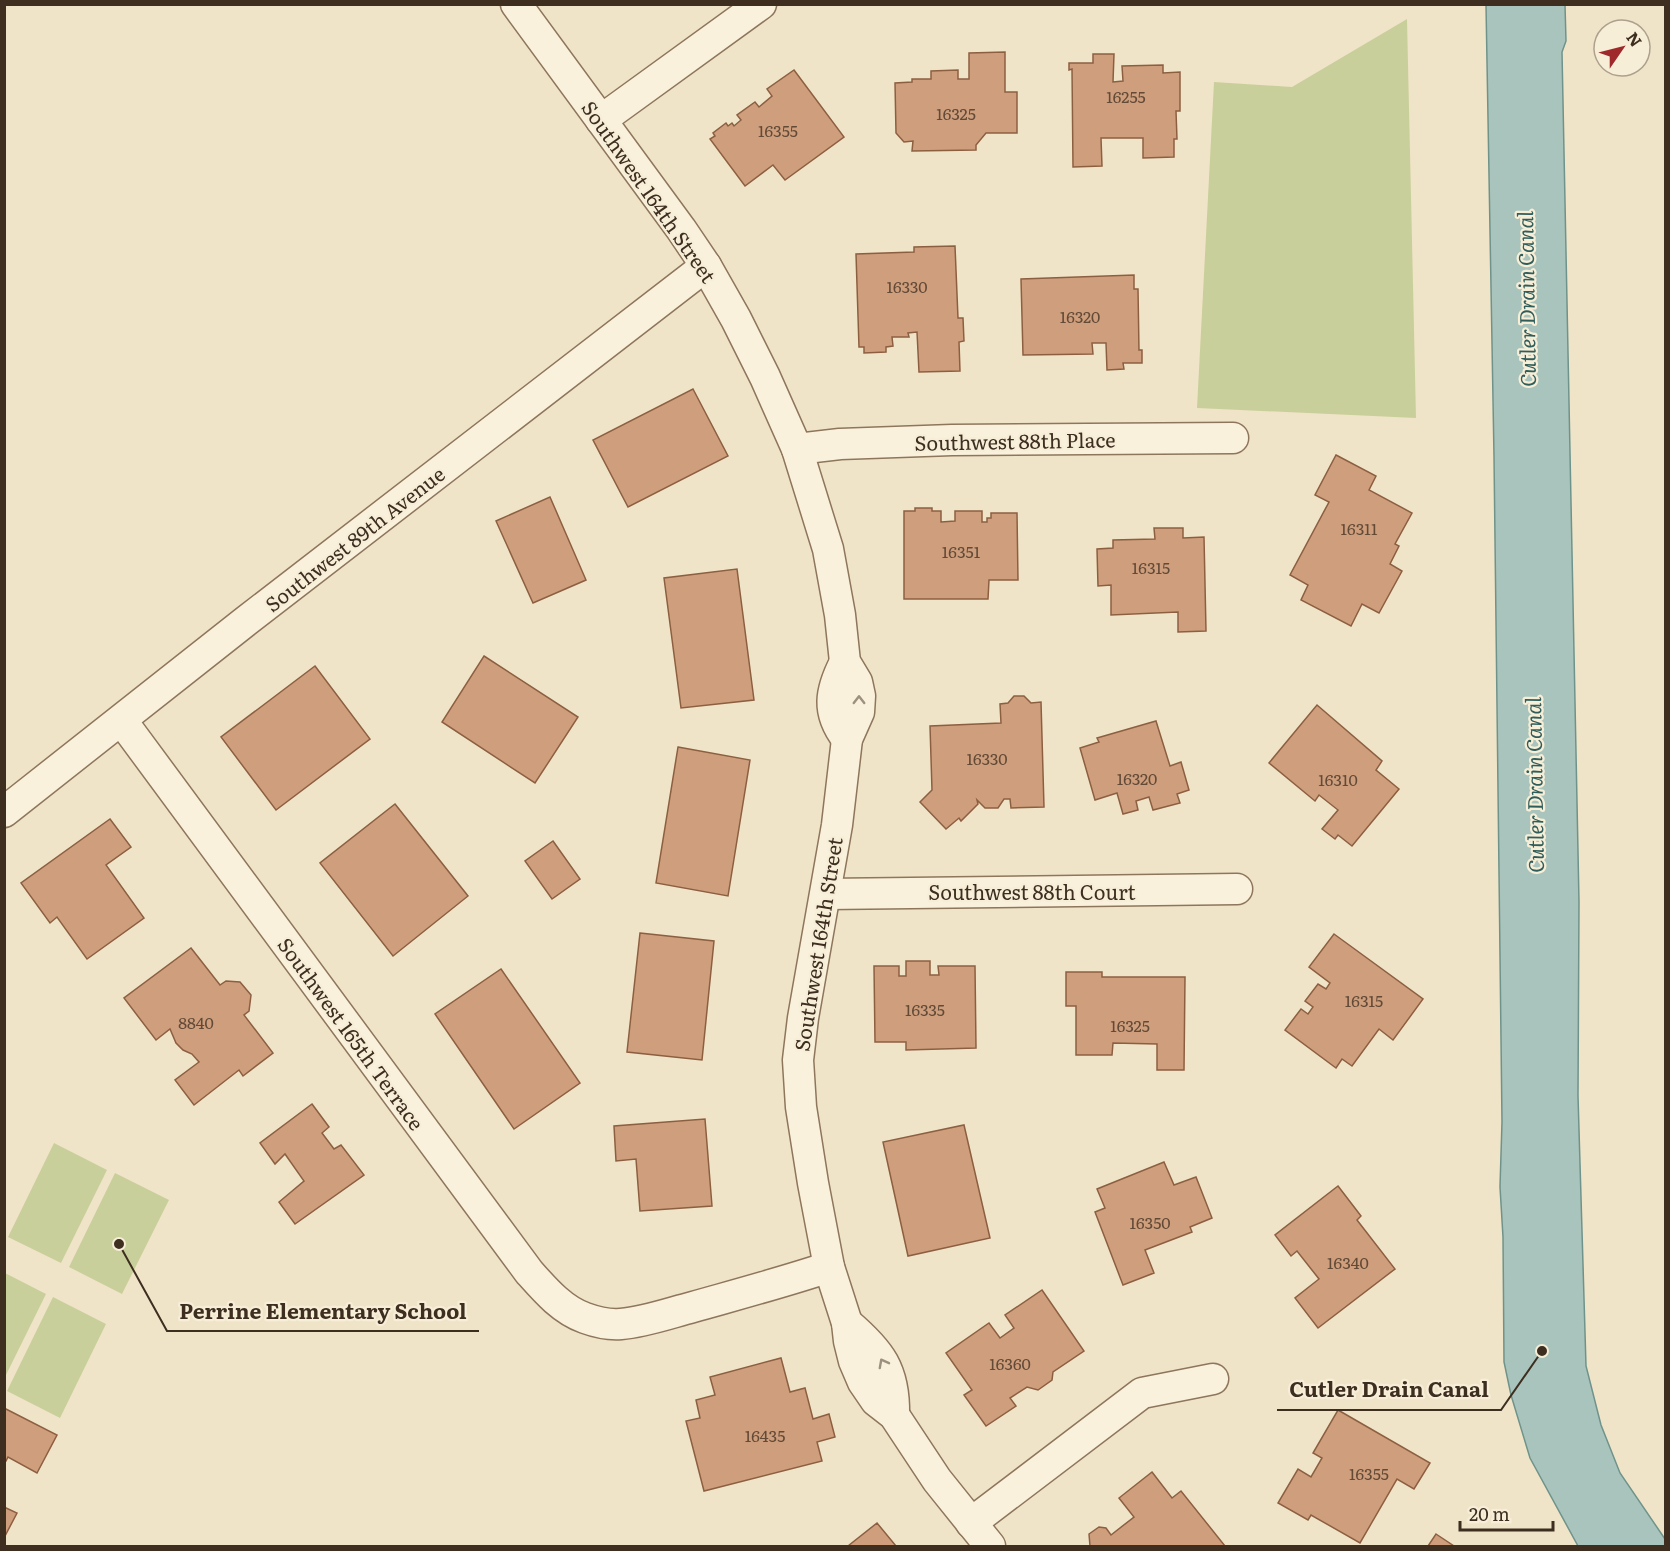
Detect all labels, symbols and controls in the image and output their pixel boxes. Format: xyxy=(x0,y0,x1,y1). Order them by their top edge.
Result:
north arrow xyxy=(1592,18,1652,78)
text: N xyxy=(1621,26,1649,51)
house number: 16255 xyxy=(1106,84,1146,108)
street label: Southwest 164th Street xyxy=(576,94,724,288)
house number: 16325 xyxy=(936,101,976,125)
house number: 16355 xyxy=(758,118,798,142)
water label: Cutler Drain Canal xyxy=(1508,211,1542,387)
house number: 16330 xyxy=(886,274,928,298)
house number: 16320 xyxy=(1060,304,1100,328)
street label: Southwest 88th Place xyxy=(914,423,1116,457)
street label: Southwest 89th Avenue xyxy=(258,458,450,618)
house number: 16311 xyxy=(1341,516,1378,540)
house number: 16351 xyxy=(942,539,981,563)
house number: 16315 xyxy=(1132,555,1170,579)
one-way arrow xyxy=(853,696,865,705)
water label: Cutler Drain Canal xyxy=(1516,697,1550,873)
house number: 16330 xyxy=(966,746,1008,770)
house number: 16320 xyxy=(1117,766,1157,790)
house number: 16310 xyxy=(1318,767,1358,791)
street label: Southwest 164th Street xyxy=(785,835,849,1053)
street label: Southwest 88th Court xyxy=(928,876,1136,906)
street label: Southwest 165th Terrace xyxy=(272,930,432,1136)
house number: 16315 xyxy=(1345,988,1383,1012)
house number: 16335 xyxy=(905,997,945,1021)
house number: 8840 xyxy=(178,1010,214,1034)
house number: 16325 xyxy=(1110,1013,1150,1037)
house number: 16350 xyxy=(1129,1210,1171,1234)
house number: 16340 xyxy=(1327,1250,1369,1274)
callout: Perrine Elementary School xyxy=(167,1292,479,1331)
text: Perrine Elementary School xyxy=(179,1294,467,1325)
house number: 16360 xyxy=(989,1351,1031,1375)
one-way arrow xyxy=(879,1358,890,1369)
callout: Cutler Drain Canal xyxy=(1277,1371,1501,1410)
text: Cutler Drain Canal xyxy=(1289,1372,1489,1403)
house number: 16435 xyxy=(745,1423,785,1447)
house number: 16355 xyxy=(1349,1461,1389,1485)
scale bar xyxy=(1460,1494,1553,1532)
text: 20 m xyxy=(1469,1500,1510,1527)

